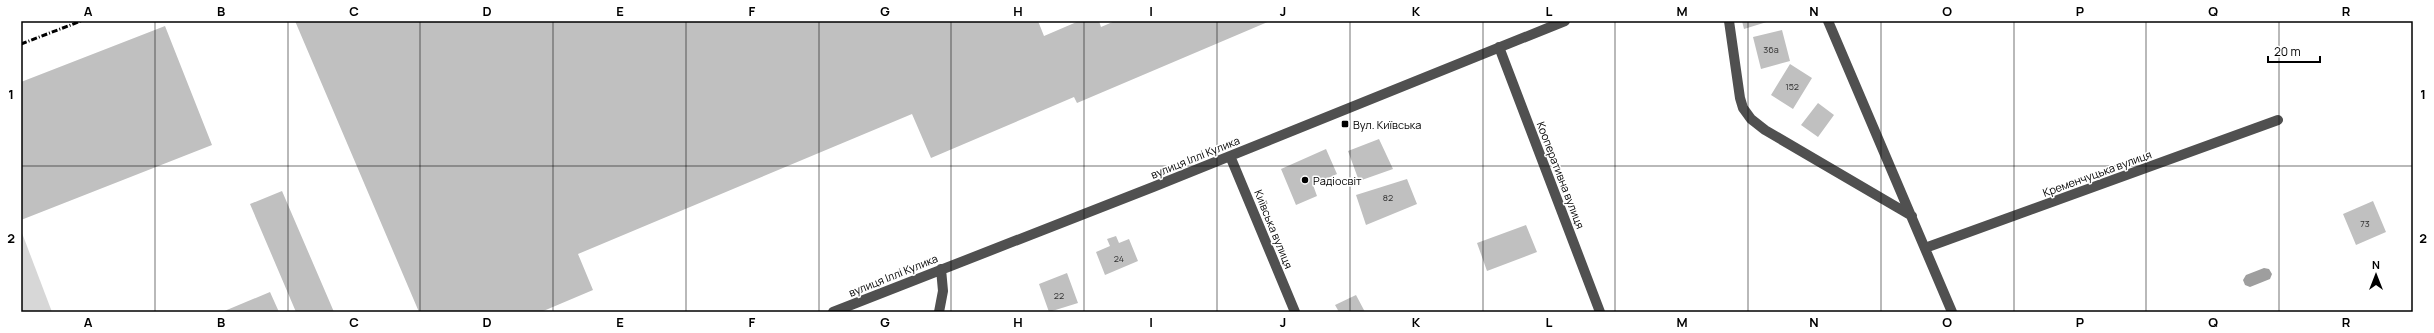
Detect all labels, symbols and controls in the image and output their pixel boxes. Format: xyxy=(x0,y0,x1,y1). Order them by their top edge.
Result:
text: A xyxy=(84,2,93,20)
text: B xyxy=(217,2,225,20)
text: C xyxy=(349,2,359,20)
text: D xyxy=(482,2,492,20)
text: E xyxy=(616,2,624,20)
text: F xyxy=(749,2,756,20)
text: G xyxy=(880,2,890,20)
text: H xyxy=(1013,2,1023,20)
text: I xyxy=(1149,2,1153,20)
text: J xyxy=(1280,2,1286,20)
text: K xyxy=(1412,2,1421,20)
text: L xyxy=(1546,2,1553,20)
text: M xyxy=(1676,2,1688,20)
text: N xyxy=(1809,2,1819,20)
text: O xyxy=(1942,2,1952,20)
text: P xyxy=(2076,2,2084,20)
text: Q xyxy=(2208,2,2218,20)
text: R xyxy=(2342,2,2351,20)
scale bar xyxy=(2268,38,2320,64)
house number: 36а xyxy=(1763,43,1779,56)
text: 20 m xyxy=(2274,43,2301,60)
house number: 152 xyxy=(1785,80,1799,93)
text: 1 xyxy=(8,85,14,103)
text: 1 xyxy=(2420,85,2426,103)
place label: Вул. Київська xyxy=(1353,117,1421,132)
marker: Вул. Київська xyxy=(1340,119,1350,129)
street label: Кооперативна вулиця xyxy=(1534,119,1588,231)
street label: вулиця Іллі Кулика xyxy=(1148,132,1242,182)
street label: Кременчуцька вулиця xyxy=(2040,146,2154,200)
place label: Радіосвіт xyxy=(1313,173,1362,188)
marker: Радіосвіт xyxy=(1300,175,1310,185)
street label: Київська вулиця xyxy=(1251,187,1297,271)
house number: 82 xyxy=(1383,191,1393,204)
house number: 73 xyxy=(2360,217,2370,230)
text: 2 xyxy=(7,229,15,247)
text: 2 xyxy=(2419,229,2427,247)
street label: вулиця Іллі Кулика xyxy=(846,250,940,300)
house number: 24 xyxy=(1114,252,1124,265)
north arrow xyxy=(2356,255,2396,295)
text: N xyxy=(2372,257,2380,272)
house number: 22 xyxy=(1054,289,1064,302)
text: A xyxy=(84,313,93,331)
text: B xyxy=(217,313,225,331)
text: C xyxy=(349,313,359,331)
text: D xyxy=(482,313,492,331)
text: E xyxy=(616,313,624,331)
text: F xyxy=(749,313,756,331)
text: G xyxy=(880,313,890,331)
text: H xyxy=(1013,313,1023,331)
text: I xyxy=(1149,313,1153,331)
text: J xyxy=(1280,313,1286,331)
text: K xyxy=(1412,313,1421,331)
text: L xyxy=(1546,313,1553,331)
text: M xyxy=(1676,313,1688,331)
text: N xyxy=(1809,313,1819,331)
text: O xyxy=(1942,313,1952,331)
text: P xyxy=(2076,313,2084,331)
text: Q xyxy=(2208,313,2218,331)
text: R xyxy=(2342,313,2351,331)

